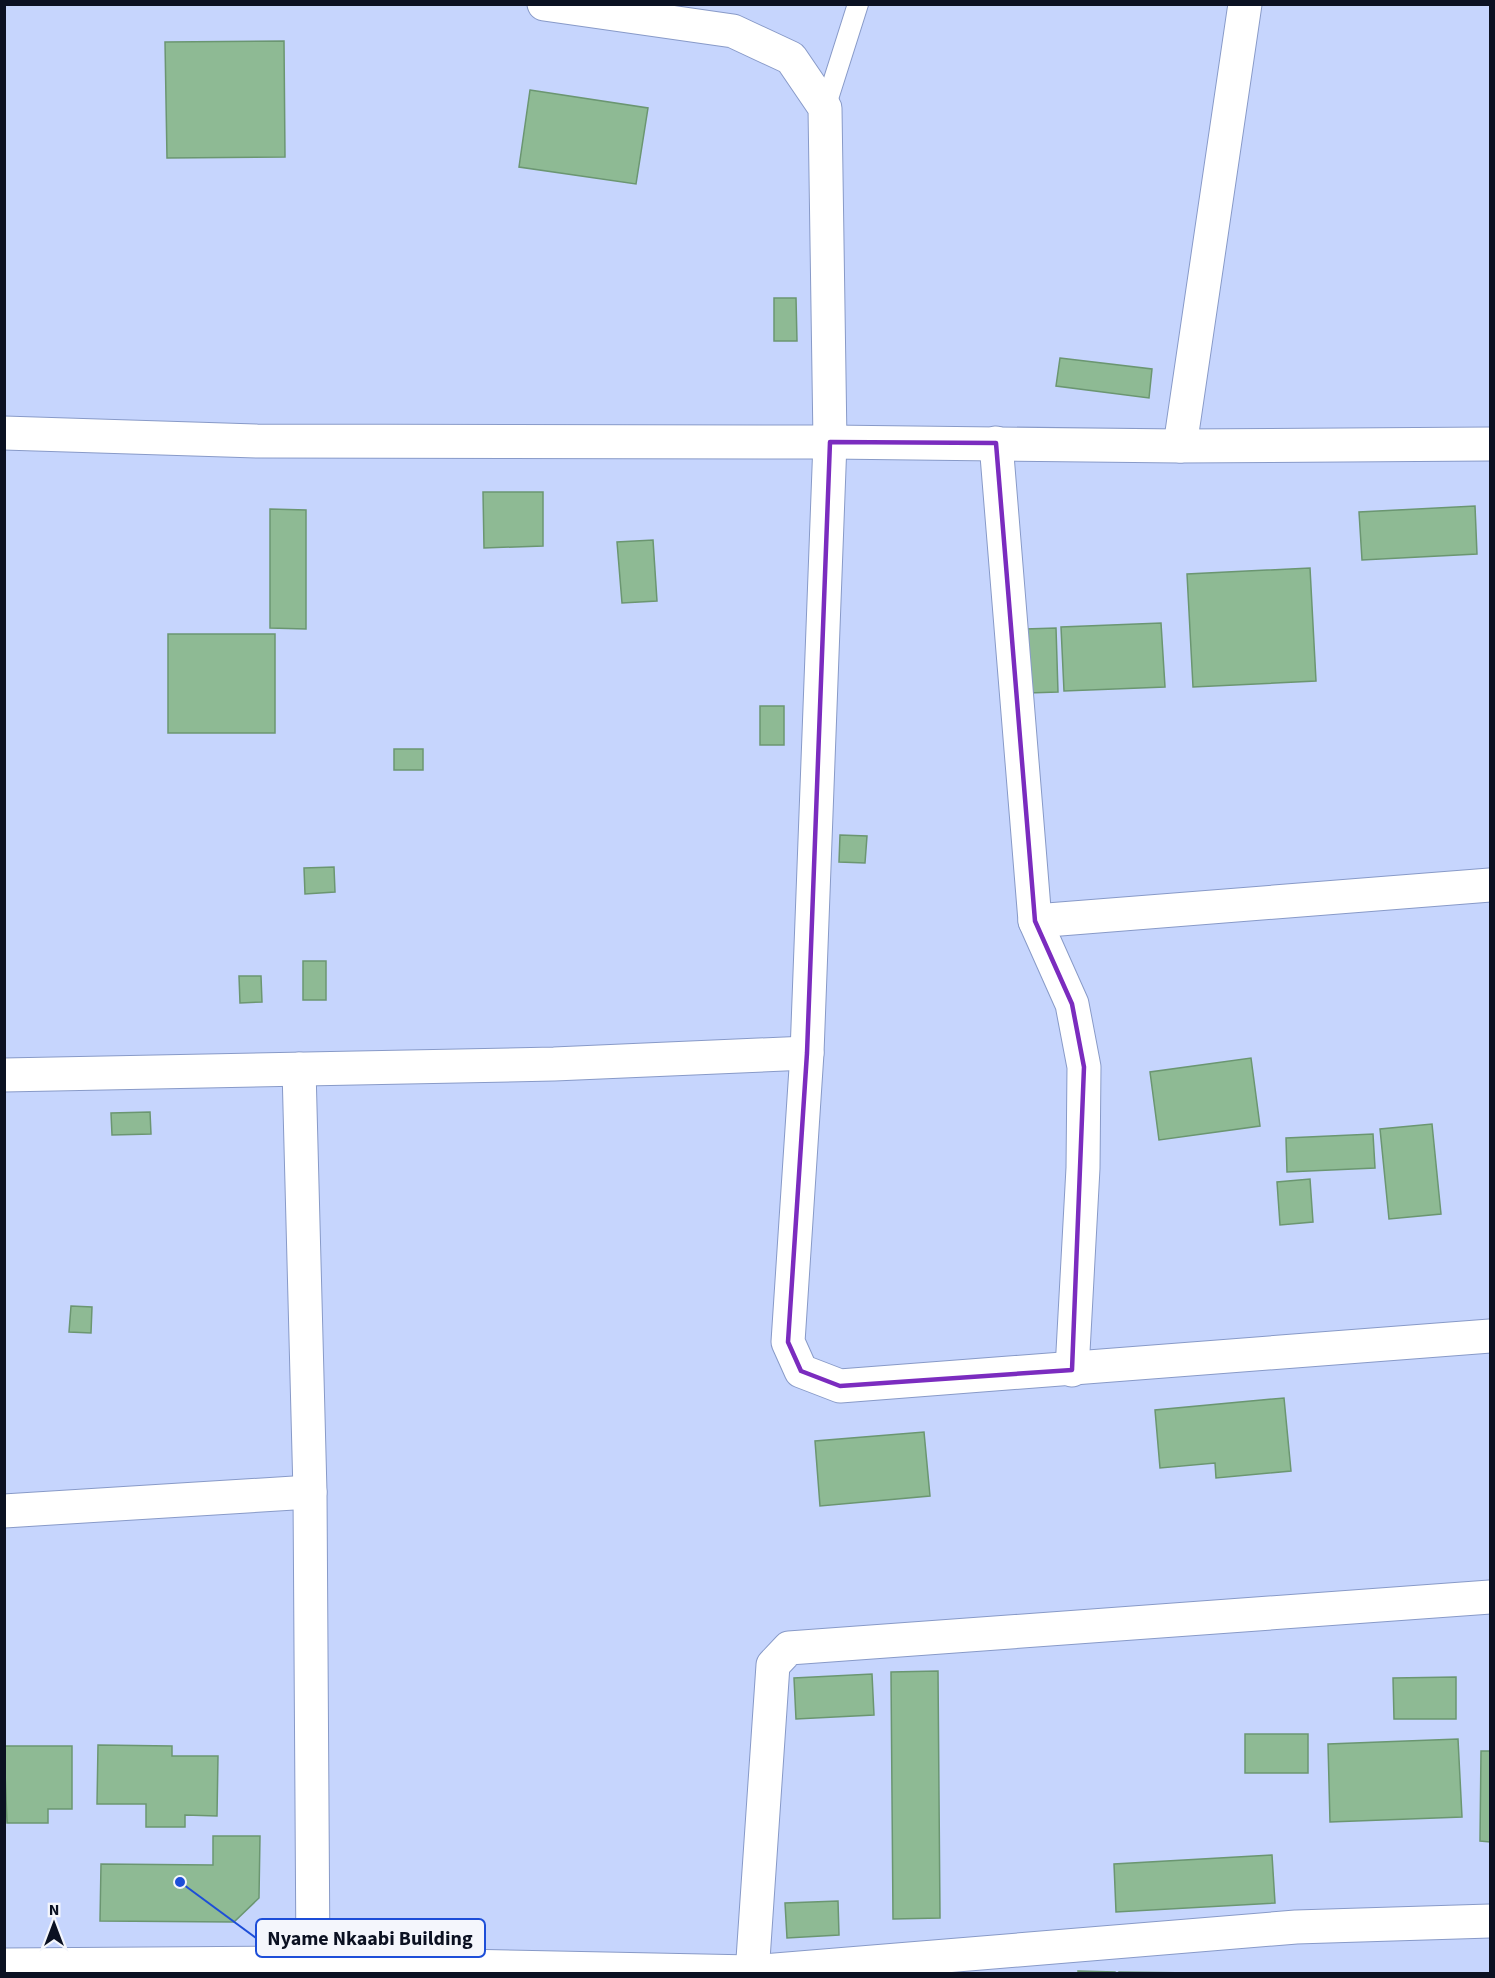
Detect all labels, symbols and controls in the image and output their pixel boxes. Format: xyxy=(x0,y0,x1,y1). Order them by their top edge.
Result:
north arrow xyxy=(24,1894,84,1954)
text: N xyxy=(49,1899,59,1921)
callout: Nyame Nkaabi Building xyxy=(256,1919,485,1957)
text: Nyame Nkaabi Building xyxy=(267,1925,473,1953)

